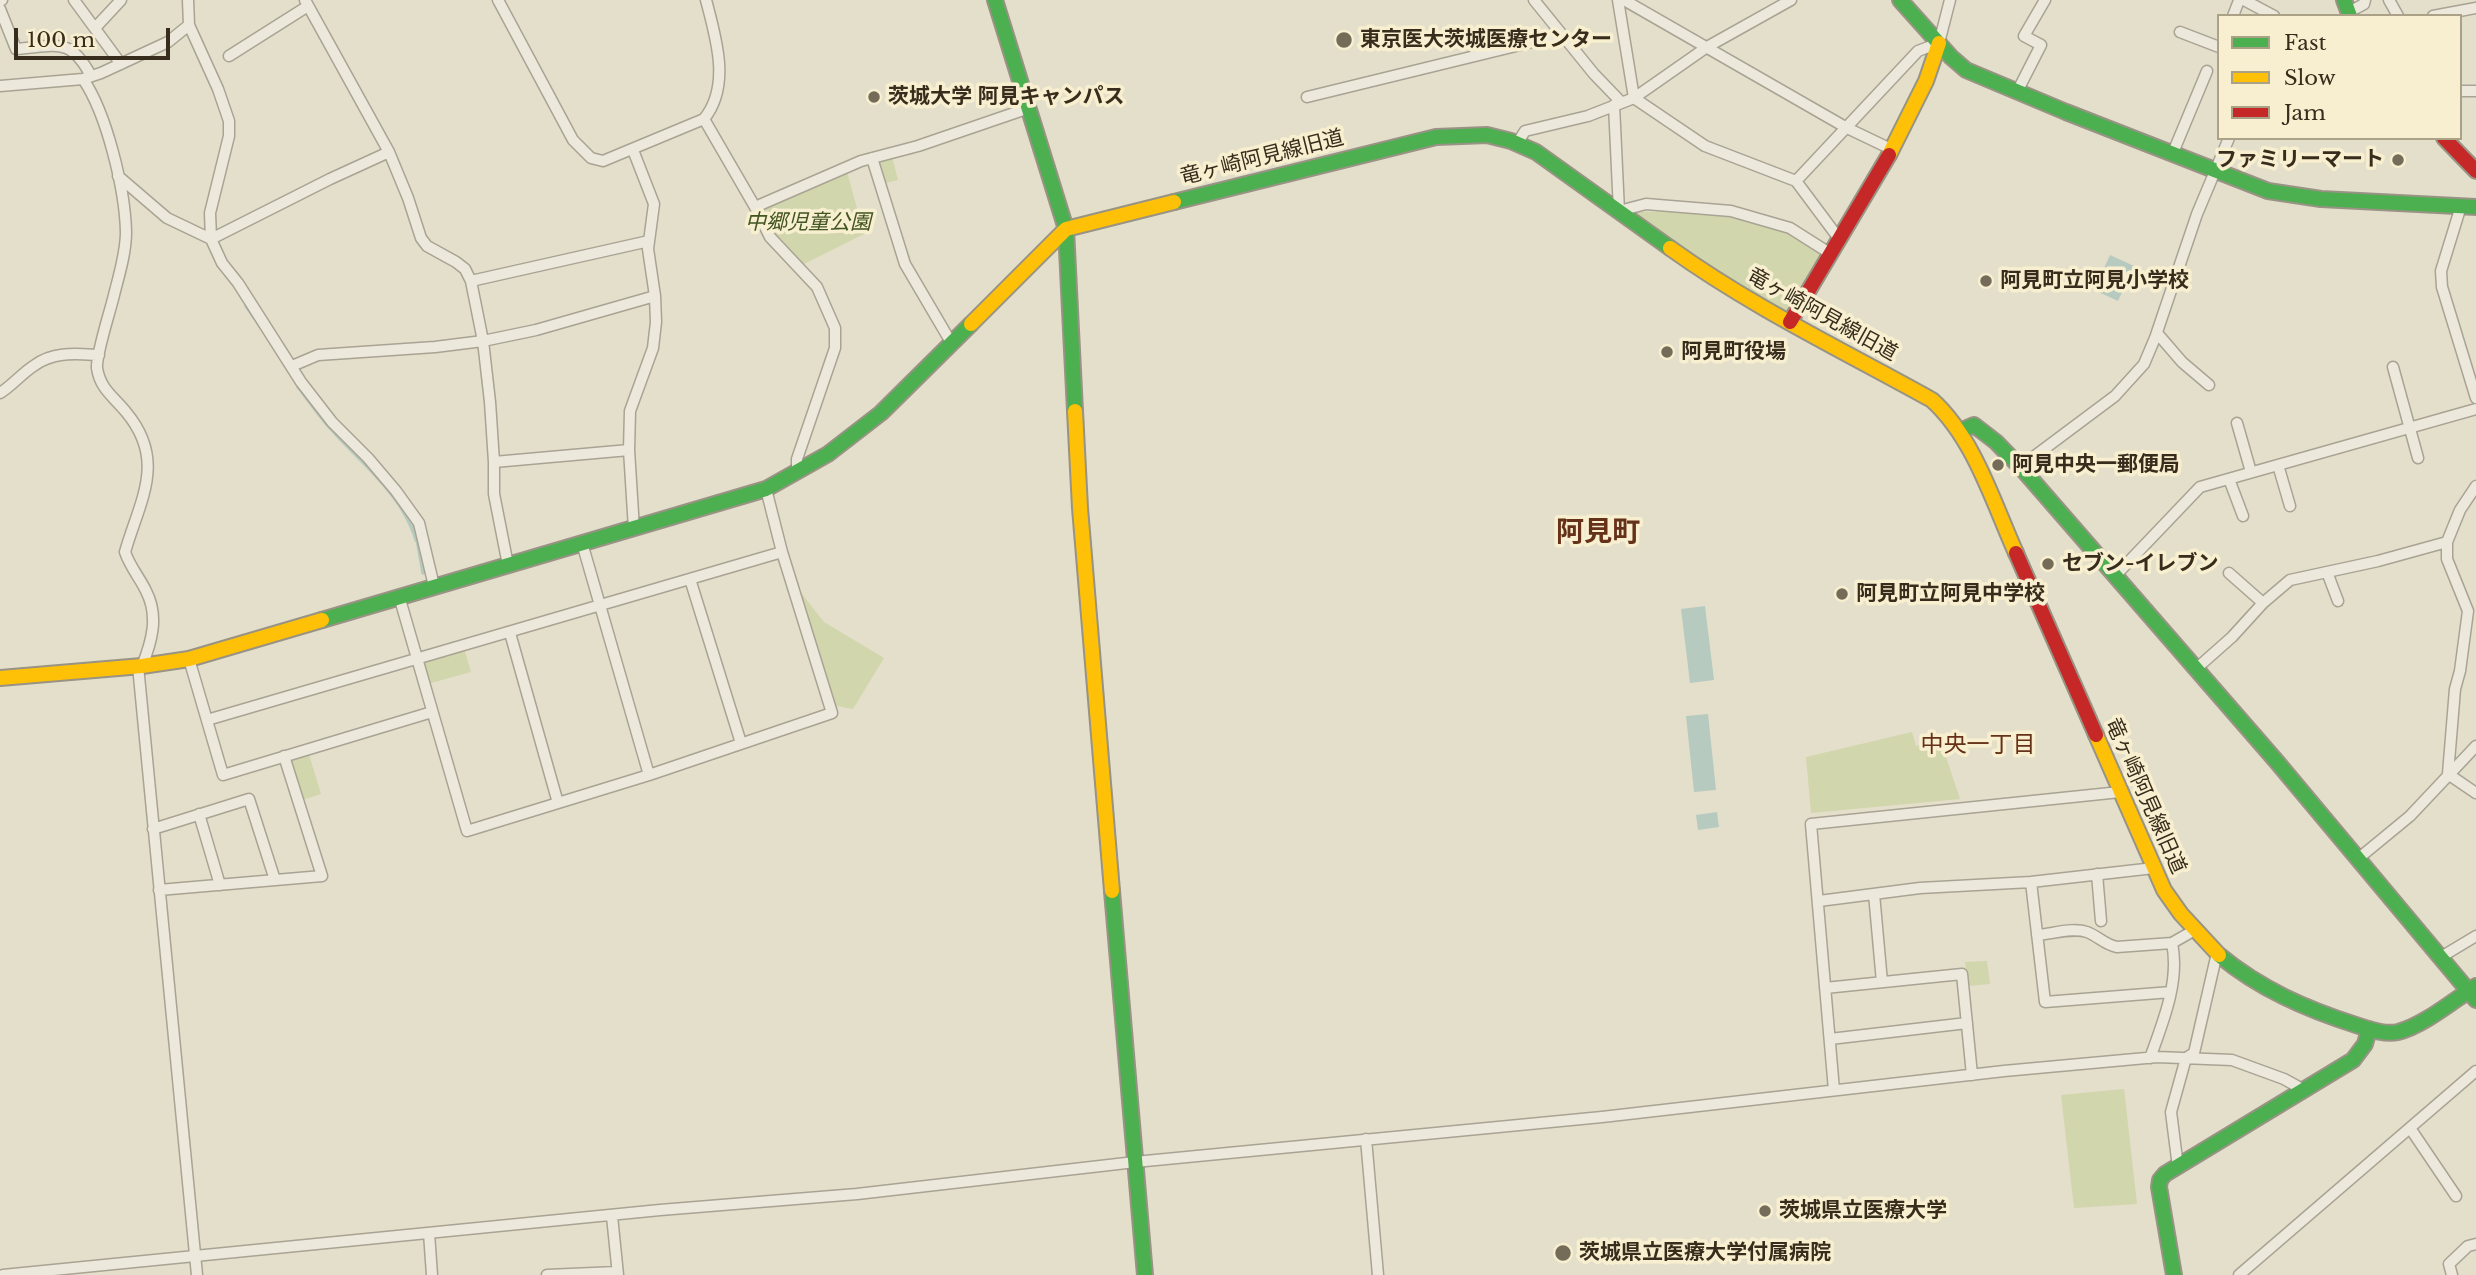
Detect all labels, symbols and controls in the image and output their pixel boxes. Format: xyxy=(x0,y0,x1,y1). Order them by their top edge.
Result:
scale bar xyxy=(18,14,173,58)
legend xyxy=(2217,14,2462,140)
text: 100 m xyxy=(27,27,95,53)
place label: 東京医大茨城医療センター xyxy=(1360,27,1612,53)
marker: 東京医大茨城医療センター xyxy=(1334,30,1354,50)
text: Fast xyxy=(2284,30,2326,56)
text: Slow xyxy=(2284,65,2336,91)
place label: 茨城大学 阿見キャンパス xyxy=(888,84,1125,110)
marker: 茨城大学 阿見キャンパス xyxy=(866,89,882,105)
text: Jam xyxy=(2284,100,2326,126)
street label: 竜ヶ崎阿見線旧道 xyxy=(1177,125,1347,191)
place label: ファミリーマート xyxy=(2216,147,2384,173)
marker: ファミリーマート xyxy=(2390,152,2406,168)
park label: 中郷児童公園 xyxy=(745,210,871,236)
street label: 竜ヶ崎阿見線旧道 xyxy=(1742,263,1902,367)
place label: 阿見町立阿見小学校 xyxy=(2000,268,2189,294)
marker: 阿見町立阿見小学校 xyxy=(1978,273,1994,289)
place label: 阿見町役場 xyxy=(1681,339,1786,365)
marker: 阿見町役場 xyxy=(1659,344,1675,360)
place label: 阿見中央一郵便局 xyxy=(2012,452,2180,478)
marker: 阿見中央一郵便局 xyxy=(1990,457,2006,473)
district label: 阿見町 xyxy=(1556,516,1640,550)
place label: セブン-イレブン xyxy=(2062,551,2219,577)
marker: セブン-イレブン xyxy=(2040,556,2056,572)
place label: 阿見町立阿見中学校 xyxy=(1856,581,2045,607)
marker: 阿見町立阿見中学校 xyxy=(1834,586,1850,602)
street label: 竜ヶ崎阿見線旧道 xyxy=(2099,714,2191,878)
district label: 中央一丁目 xyxy=(1921,732,2035,760)
place label: 茨城県立医療大学 xyxy=(1779,1198,1947,1224)
marker: 茨城県立医療大学 xyxy=(1757,1203,1773,1219)
place label: 茨城県立医療大学付属病院 xyxy=(1579,1240,1831,1266)
marker: 茨城県立医療大学付属病院 xyxy=(1553,1243,1573,1263)

